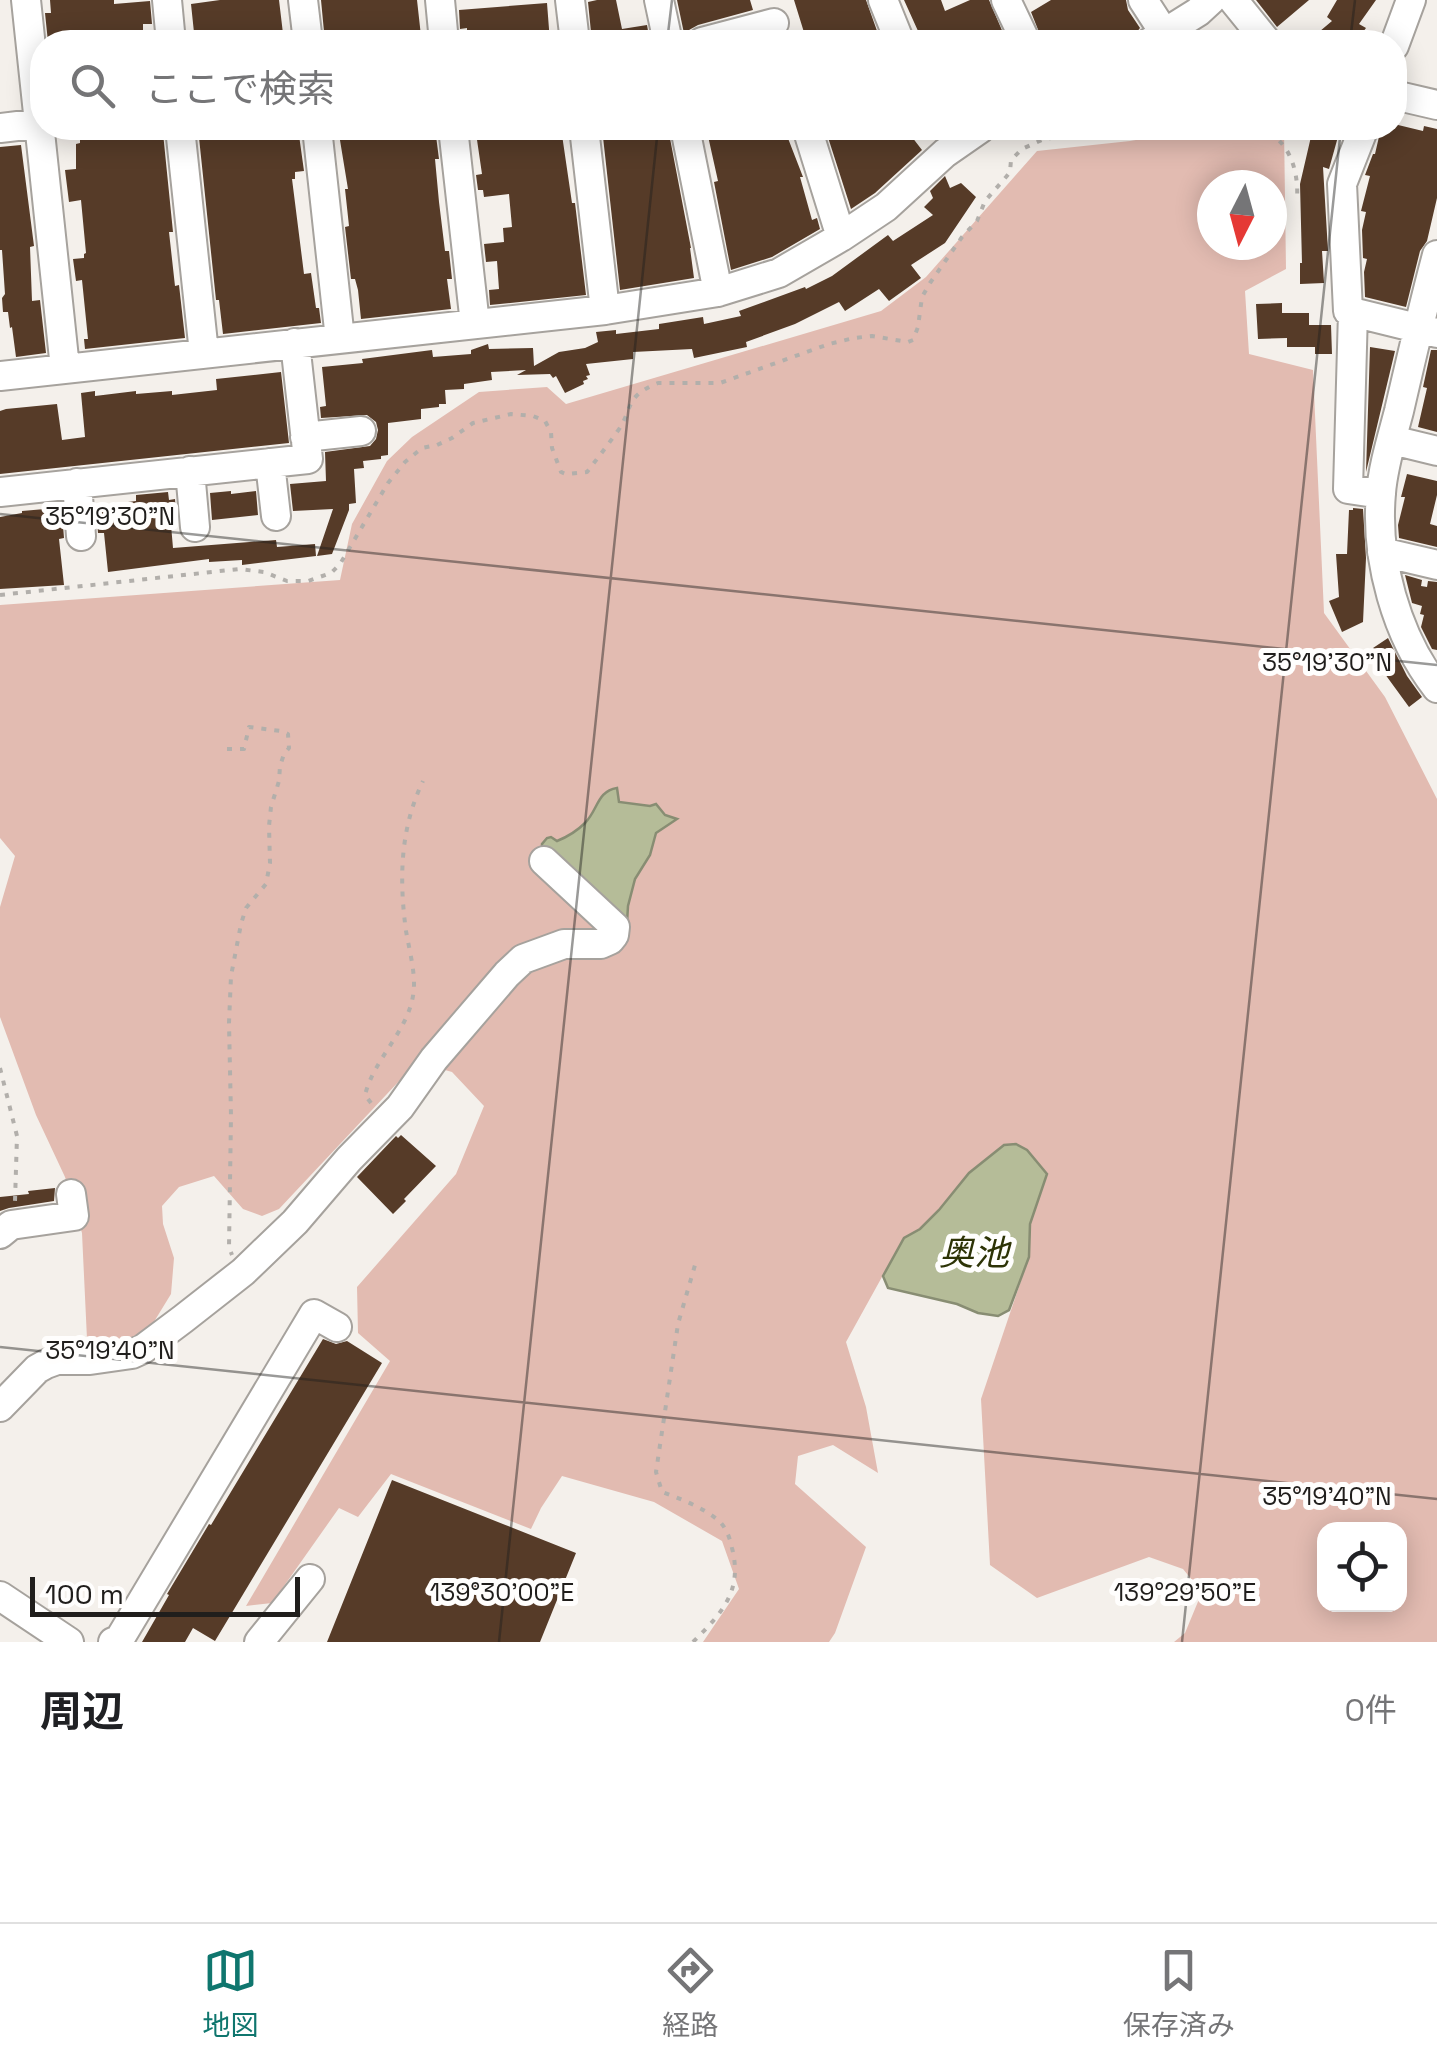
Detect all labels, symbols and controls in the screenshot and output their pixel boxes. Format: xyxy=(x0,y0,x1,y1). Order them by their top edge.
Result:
search box xyxy=(30,30,1407,140)
icon: search xyxy=(65,58,120,113)
text: ここで検索 xyxy=(145,65,335,113)
north arrow xyxy=(1197,170,1287,260)
text: 35°19'30"N xyxy=(45,500,175,532)
text: 35°19'30"N xyxy=(1262,646,1392,678)
water label: 奥池 xyxy=(939,1231,1012,1275)
text: 35°19'40"N xyxy=(45,1334,175,1366)
text: 35°19'40"N xyxy=(1262,1480,1392,1512)
map controls xyxy=(1317,1522,1407,1612)
button: locate xyxy=(1317,1522,1407,1612)
scale bar xyxy=(30,1572,300,1616)
text: 100 m xyxy=(45,1576,124,1612)
text: 139°30'00"E xyxy=(430,1576,574,1608)
text: 139°29'50"E xyxy=(1114,1576,1256,1608)
text: 周辺 xyxy=(40,1685,124,1738)
text: 0件 xyxy=(1344,1690,1397,1730)
tab: 地図 xyxy=(202,1943,258,2043)
tab: 経路 xyxy=(662,1943,719,2043)
tab: 保存済み xyxy=(1123,1943,1235,2043)

